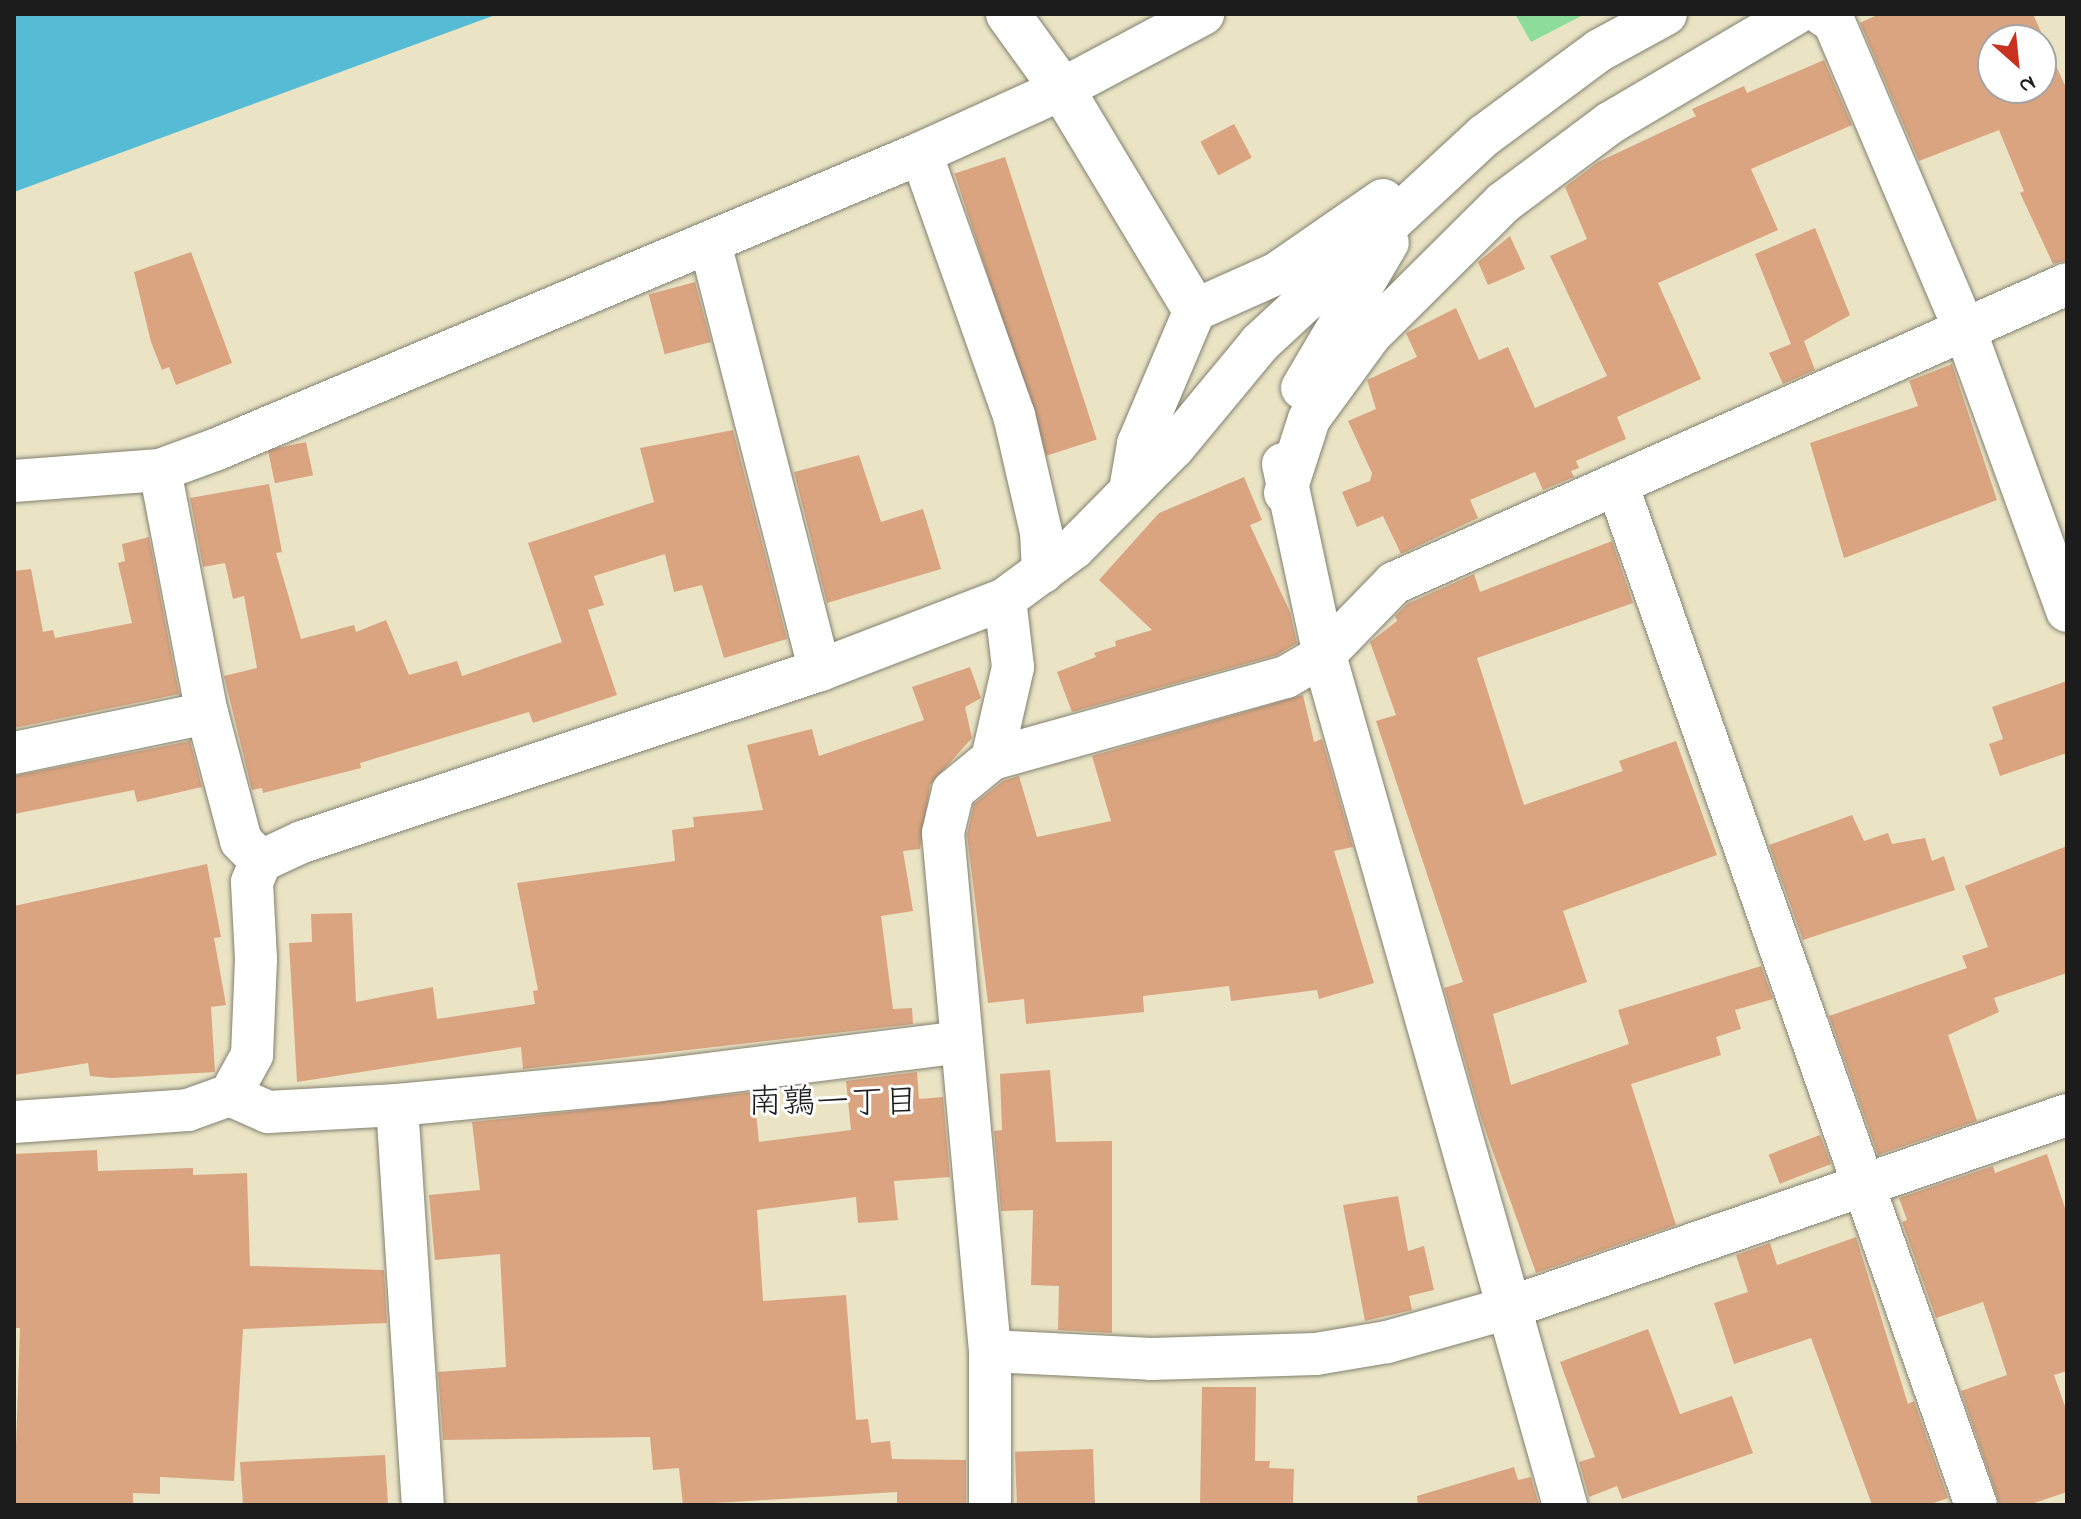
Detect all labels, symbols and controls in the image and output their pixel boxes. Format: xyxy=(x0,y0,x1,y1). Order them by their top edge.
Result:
north arrow xyxy=(1977,24,2057,104)
text: N xyxy=(2013,66,2041,101)
district label: 南鶉一丁目 xyxy=(748,1085,918,1125)

